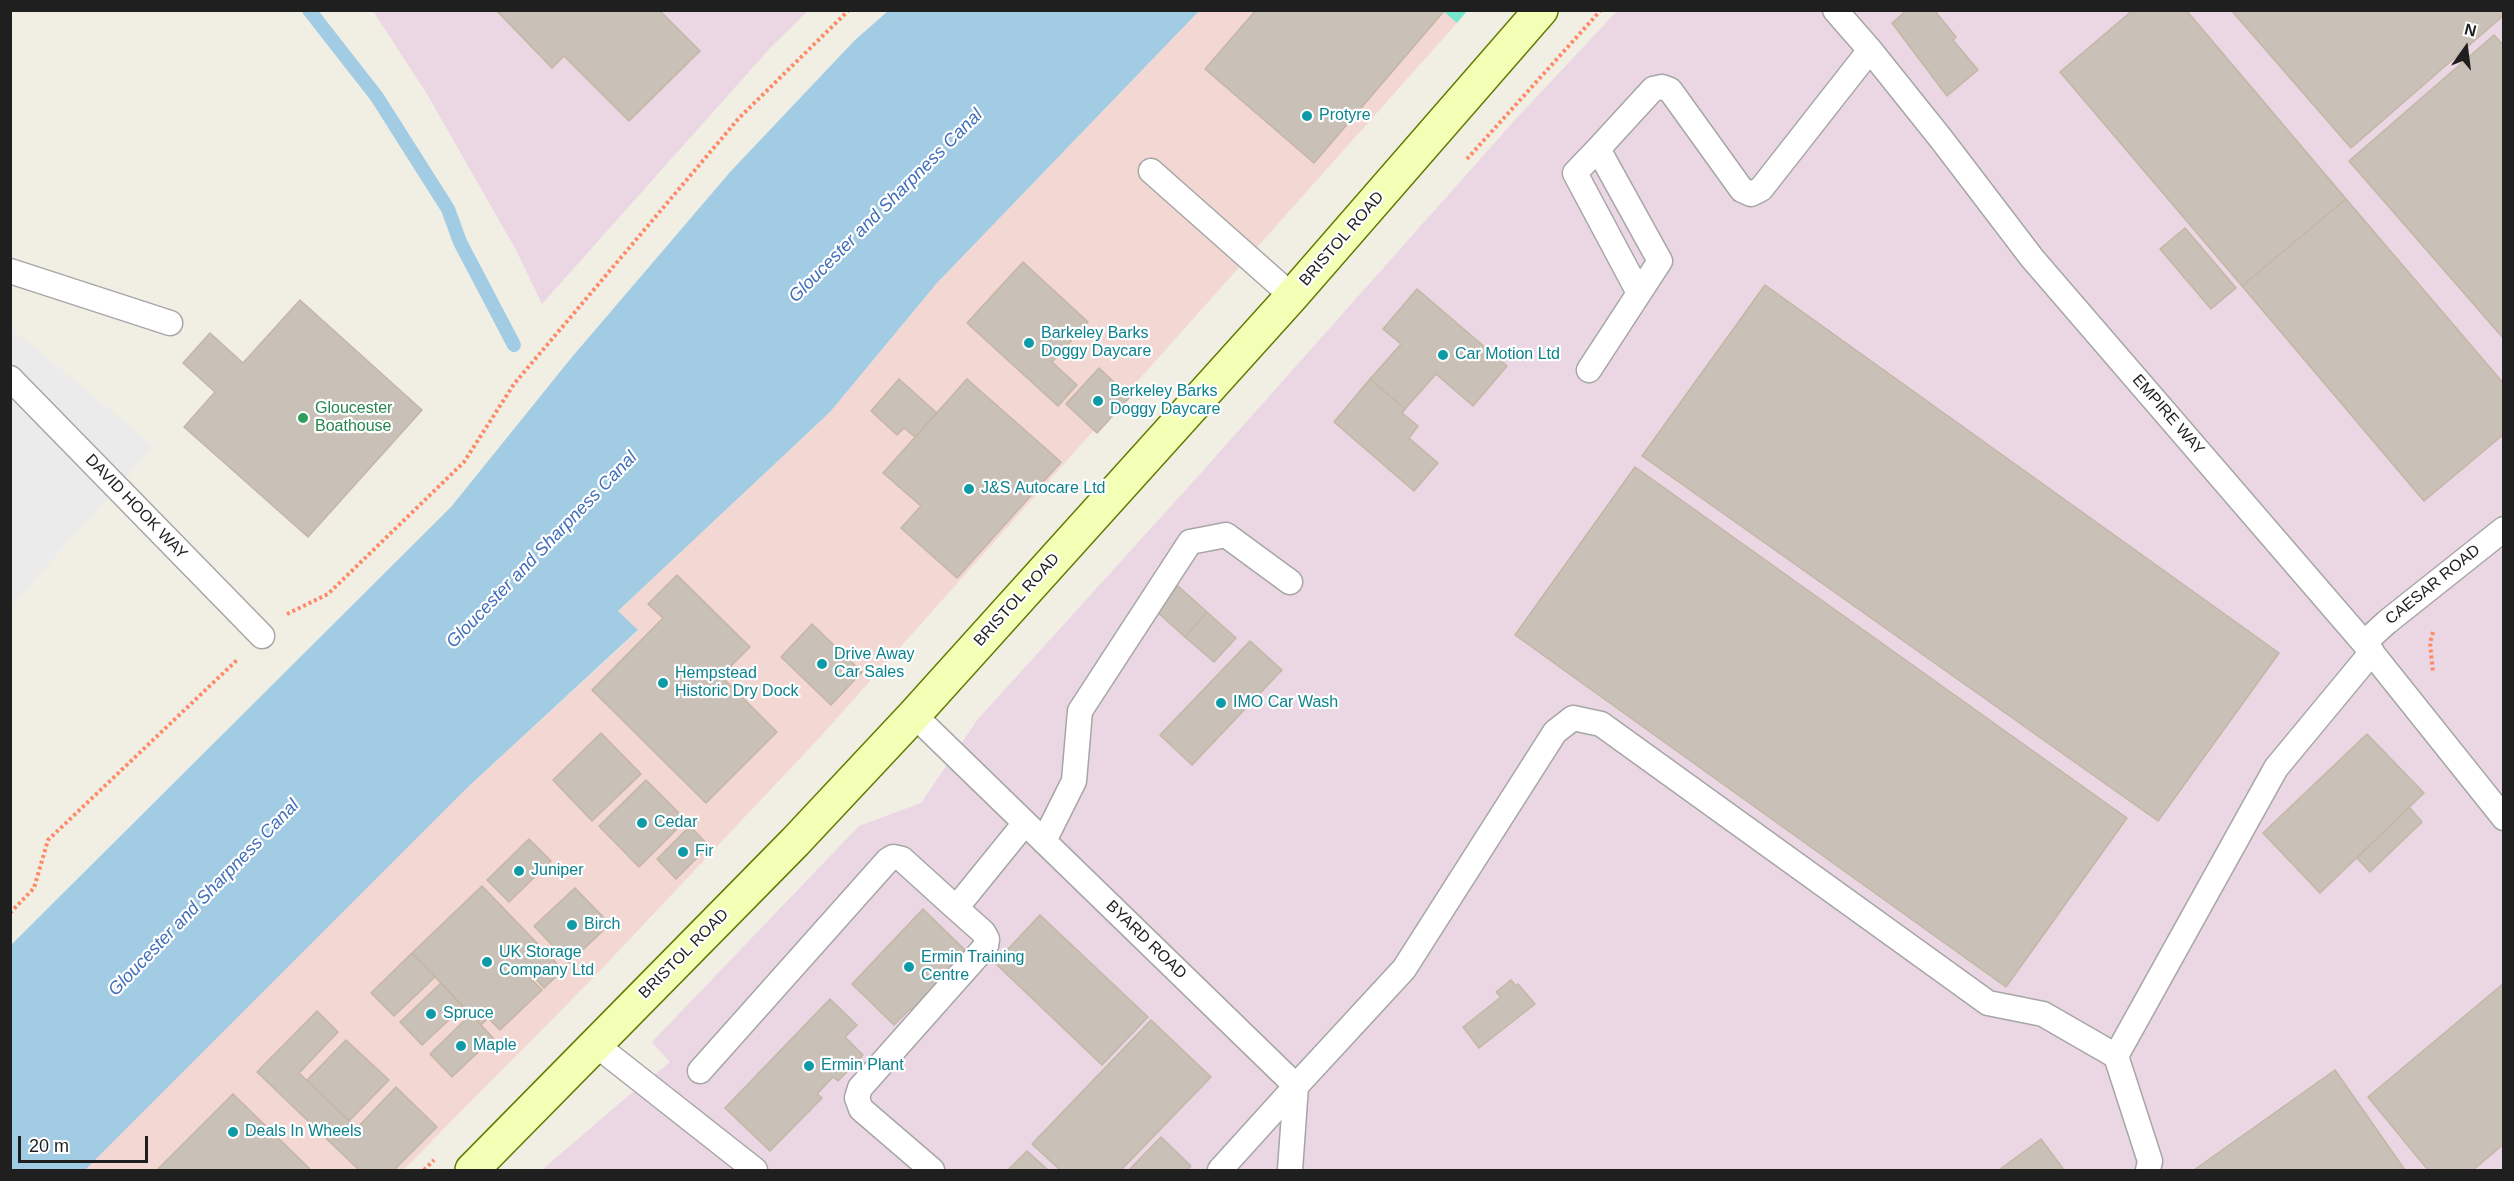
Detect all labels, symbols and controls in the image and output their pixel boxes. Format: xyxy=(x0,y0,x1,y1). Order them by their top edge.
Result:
north arrow xyxy=(2436,18,2496,78)
text: N xyxy=(2463,20,2478,40)
water label: Gloucester and Sharpness Canal xyxy=(785,105,987,307)
place label: Protyre xyxy=(1319,106,1371,126)
marker: Protyre xyxy=(1300,109,1314,123)
street label: BRISTOL ROAD xyxy=(1296,188,1388,290)
place label: Barkeley Barks Doggy Daycare xyxy=(1041,324,1151,362)
marker: Barkeley Barks Doggy Daycare xyxy=(1022,336,1036,350)
place label: Car Motion Ltd xyxy=(1455,345,1560,365)
marker: Car Motion Ltd xyxy=(1436,348,1450,362)
street label: EMPIRE WAY xyxy=(2128,371,2208,459)
place label: Berkeley Barks Doggy Daycare xyxy=(1110,382,1220,420)
marker: Berkeley Barks Doggy Daycare xyxy=(1091,394,1105,408)
place label: Gloucester Boathouse xyxy=(315,399,392,437)
marker: Gloucester Boathouse xyxy=(296,411,310,425)
water label: Gloucester and Sharpness Canal xyxy=(442,447,642,653)
street label: DAVID HOOK WAY xyxy=(81,451,191,563)
place label: J&S Autocare Ltd xyxy=(981,479,1106,499)
marker: J&S Autocare Ltd xyxy=(962,482,976,496)
street label: CAESAR ROAD xyxy=(2382,541,2484,629)
street label: BRISTOL ROAD xyxy=(970,549,1064,651)
place label: Drive Away Car Sales xyxy=(834,645,915,683)
marker: Drive Away Car Sales xyxy=(815,657,829,671)
place label: Hempstead Historic Dry Dock xyxy=(675,664,799,702)
marker: Hempstead Historic Dry Dock xyxy=(656,676,670,690)
place label: IMO Car Wash xyxy=(1233,693,1338,713)
marker: IMO Car Wash xyxy=(1214,696,1228,710)
water label: Gloucester and Sharpness Canal xyxy=(104,795,304,1001)
place label: Cedar xyxy=(654,813,698,833)
marker: Cedar xyxy=(635,816,649,830)
place label: Fir xyxy=(695,842,714,862)
marker: Fir xyxy=(676,845,690,859)
place label: Juniper xyxy=(531,861,583,881)
marker: Juniper xyxy=(512,864,526,878)
street label: BYARD ROAD xyxy=(1102,897,1190,983)
street label: BRISTOL ROAD xyxy=(635,905,733,1003)
place label: Birch xyxy=(584,915,620,935)
marker: Birch xyxy=(565,918,579,932)
place label: UK Storage Company Ltd xyxy=(499,943,594,981)
place label: Ermin Training Centre xyxy=(921,948,1024,986)
marker: UK Storage Company Ltd xyxy=(480,955,494,969)
marker: Ermin Training Centre xyxy=(902,960,916,974)
place label: Spruce xyxy=(443,1004,494,1024)
marker: Spruce xyxy=(424,1007,438,1021)
place label: Maple xyxy=(473,1036,517,1056)
marker: Maple xyxy=(454,1039,468,1053)
place label: Ermin Plant xyxy=(821,1056,904,1076)
marker: Ermin Plant xyxy=(802,1059,816,1073)
place label: Deals In Wheels xyxy=(245,1122,361,1142)
scale bar xyxy=(21,1124,152,1162)
marker: Deals In Wheels xyxy=(226,1125,240,1139)
text: 20 m xyxy=(29,1136,69,1156)

